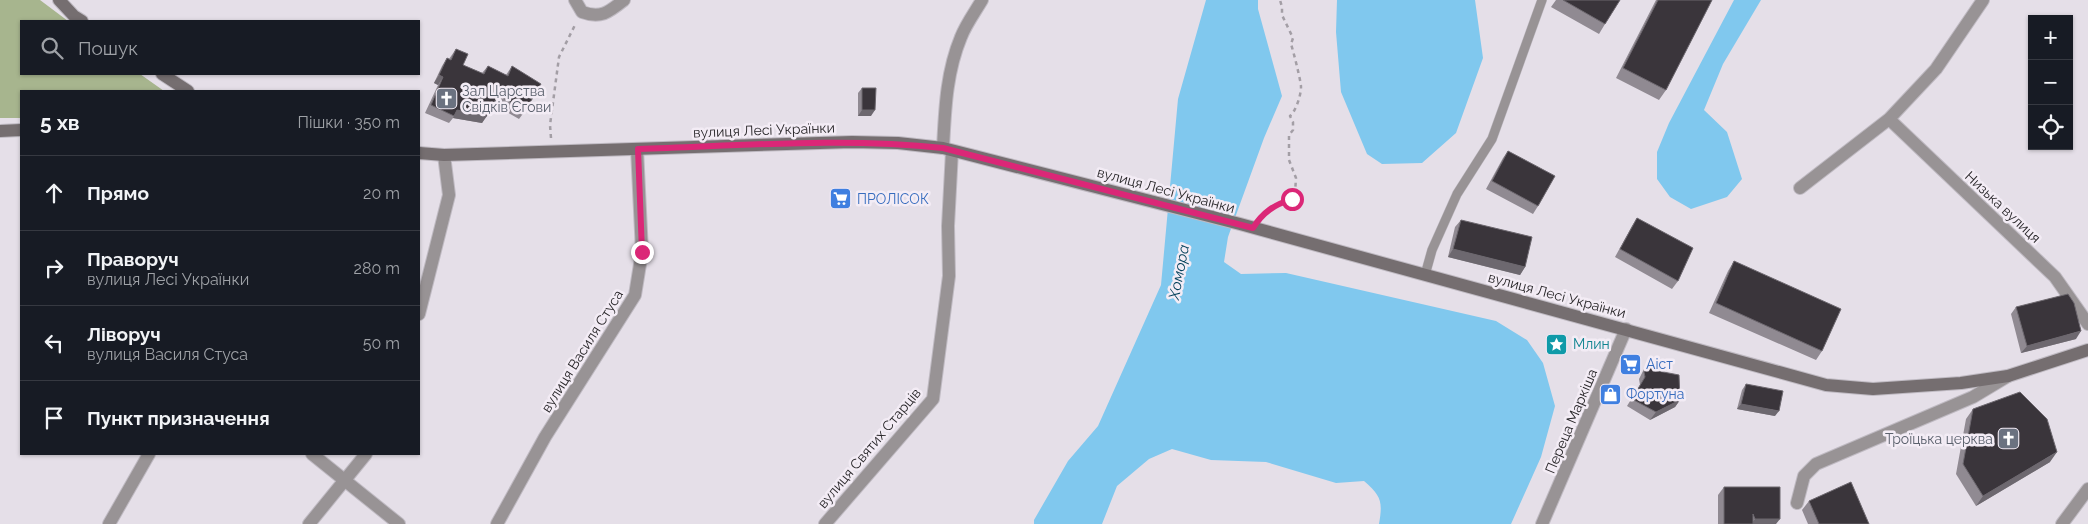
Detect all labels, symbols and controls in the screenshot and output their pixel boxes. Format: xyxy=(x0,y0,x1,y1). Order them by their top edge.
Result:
map controls xyxy=(2028,15,2073,150)
button: + xyxy=(2028,15,2073,60)
search box xyxy=(20,20,420,75)
icon: search xyxy=(38,34,66,62)
text: Пошук xyxy=(78,37,138,59)
button: − xyxy=(2028,60,2073,105)
place label: Зал Царства Свідків Єгови xyxy=(462,83,551,115)
church icon: Зал Царства Свідків Єгови xyxy=(434,87,458,111)
button: locate xyxy=(2028,105,2073,150)
text: 5 хв xyxy=(40,110,80,135)
text: Пішки · 350 m xyxy=(297,113,400,132)
street label: вулиця Лесі Українки xyxy=(693,120,835,140)
street label: вулиця Лесі Українки xyxy=(1095,164,1237,216)
street label: Низька вулиця xyxy=(1962,168,2044,246)
icon: ahead xyxy=(40,179,68,207)
text: Прямо xyxy=(87,182,149,204)
text: 20 m xyxy=(363,184,400,203)
supermarket icon: ПРОЛІСОК xyxy=(829,187,853,211)
route start xyxy=(1281,188,1304,211)
place label: ПРОЛІСОК xyxy=(857,191,929,207)
route end xyxy=(631,241,654,264)
water label: Хомора xyxy=(1165,243,1193,302)
text: Праворуч xyxy=(87,248,179,270)
icon: right xyxy=(40,254,68,282)
text: 280 m xyxy=(354,259,400,278)
street label: вулиця Лесі Українки xyxy=(1486,269,1628,321)
text: вулиця Лесі Українки xyxy=(87,270,249,289)
street label: вулиця Василя Стуса xyxy=(538,287,626,415)
text: Ліворуч xyxy=(87,323,161,345)
icon: left xyxy=(40,329,68,357)
place icon: Млин xyxy=(1545,332,1569,356)
text: 50 m xyxy=(363,334,400,353)
place label: Млин xyxy=(1573,336,1610,352)
text: вулиця Василя Стуса xyxy=(87,345,248,364)
supermarket icon: Аіст xyxy=(1618,352,1642,376)
place label: Аіст xyxy=(1646,356,1673,372)
street label: Переца Маркіша xyxy=(1542,366,1600,476)
shop icon: Фортуна xyxy=(1598,382,1622,406)
street label: вулиця Святих Старців xyxy=(814,385,924,511)
place label: Фортуна xyxy=(1626,386,1684,402)
icon: arrive xyxy=(40,404,68,432)
text: Пункт призначення xyxy=(87,407,270,429)
church icon: Троїцька церква xyxy=(1997,427,2021,451)
place label: Троїцька церква xyxy=(1885,431,1993,447)

